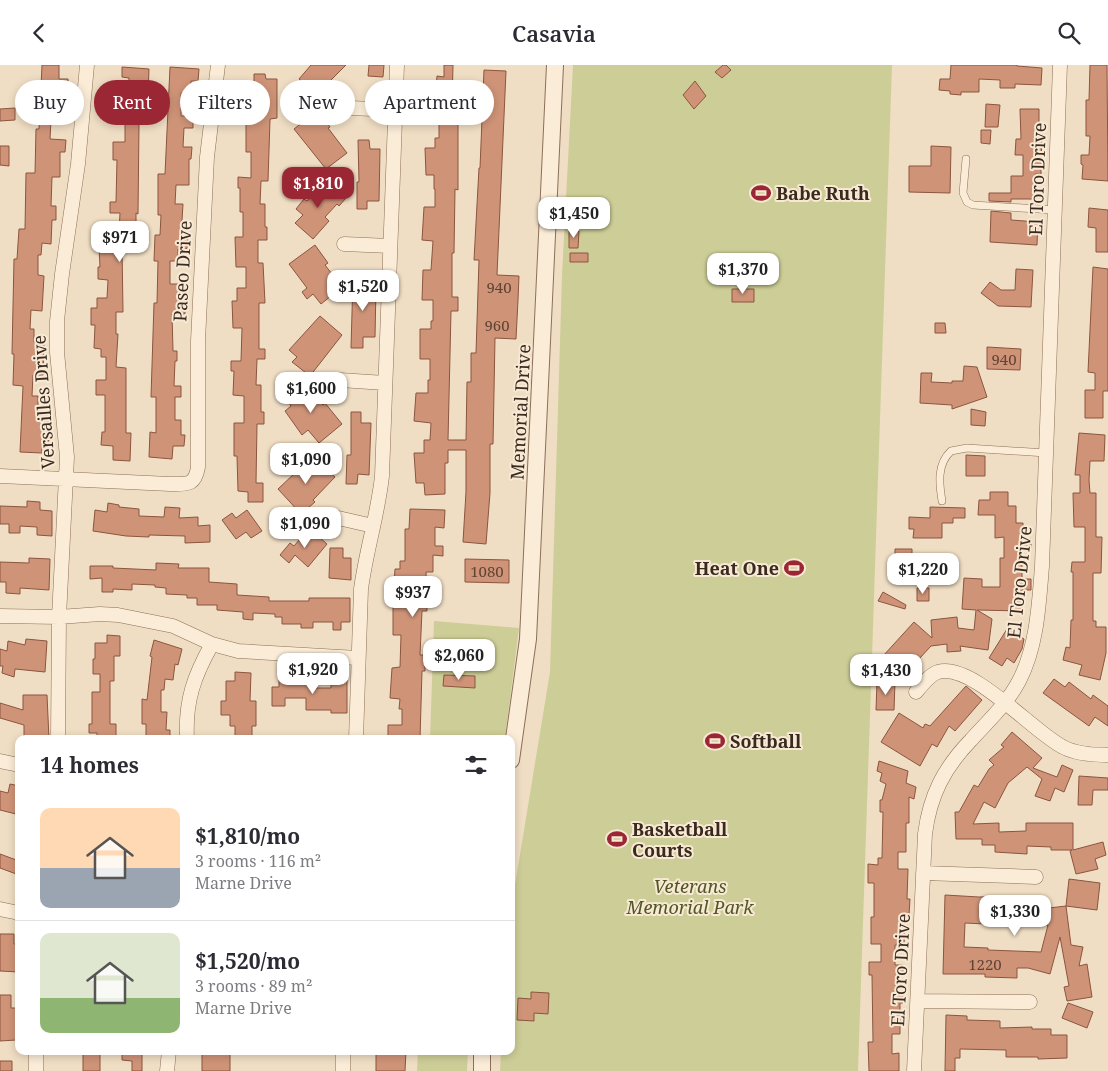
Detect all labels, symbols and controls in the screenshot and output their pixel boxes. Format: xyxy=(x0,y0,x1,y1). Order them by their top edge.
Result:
text: Casavia xyxy=(512,18,596,48)
icon: back xyxy=(25,19,53,47)
icon: search xyxy=(1055,19,1083,47)
chip: Buy xyxy=(15,80,84,125)
chip: Rent xyxy=(94,80,170,125)
chip: Filters xyxy=(180,80,270,125)
chip: New xyxy=(280,80,355,125)
chip: Apartment xyxy=(365,80,494,125)
street label: El Toro Drive xyxy=(1023,122,1051,236)
pin: $1,810 xyxy=(277,167,359,209)
text: $1,810 xyxy=(293,172,343,194)
place label: Babe Ruth xyxy=(776,181,870,205)
sports icon: Babe Ruth xyxy=(750,182,772,204)
pin: $1,450 xyxy=(533,197,615,239)
text: $1,450 xyxy=(549,202,599,224)
street label: Paseo Drive xyxy=(167,220,197,322)
pin: $971 xyxy=(90,221,150,263)
text: $971 xyxy=(102,226,138,248)
pin: $1,370 xyxy=(702,253,784,295)
text: $1,370 xyxy=(718,258,768,280)
pin: $1,520 xyxy=(322,269,404,312)
text: $1,520 xyxy=(338,275,388,297)
house number: 940 xyxy=(486,277,512,297)
house number: 960 xyxy=(484,315,510,335)
street label: Versailles Drive xyxy=(26,334,60,470)
street label: Memorial Drive xyxy=(504,344,536,480)
house number: 940 xyxy=(991,349,1017,369)
pin: $1,600 xyxy=(270,371,352,414)
text: $1,600 xyxy=(286,377,336,399)
pin: $1,090 xyxy=(265,443,347,485)
text: $1,090 xyxy=(281,448,331,470)
pin: $1,090 xyxy=(264,507,346,549)
text: $1,090 xyxy=(280,512,330,534)
street label: El Toro Drive xyxy=(1001,525,1037,639)
pin: $1,220 xyxy=(882,553,964,595)
place label: Heat One xyxy=(695,556,779,580)
sports icon: Heat One xyxy=(783,557,805,579)
text: $1,220 xyxy=(898,558,948,580)
house number: 1080 xyxy=(470,561,504,581)
pin: $937 xyxy=(383,575,443,618)
text: $937 xyxy=(395,581,431,603)
pin: $2,060 xyxy=(418,639,500,681)
text: $2,060 xyxy=(434,644,484,666)
pin: $1,920 xyxy=(272,653,354,695)
pin: $1,430 xyxy=(845,653,927,696)
text: $1,920 xyxy=(288,658,338,680)
text: $1,430 xyxy=(861,659,911,681)
place label: Softball xyxy=(730,729,802,753)
sports icon: Softball xyxy=(704,730,726,752)
text: 14 homes xyxy=(40,751,139,779)
icon: filters xyxy=(462,751,490,779)
place label: Basketball Courts xyxy=(632,817,728,862)
text: $1,810/mo xyxy=(195,822,300,850)
icon: home xyxy=(80,828,140,888)
sports icon: Basketball Courts xyxy=(606,828,628,850)
text: 3 rooms · 116 m² xyxy=(195,850,321,872)
text: Marne Drive xyxy=(195,872,292,894)
park label: Veterans Memorial Park xyxy=(626,874,754,919)
pin: $1,330 xyxy=(974,895,1056,937)
text: $1,330 xyxy=(990,900,1040,922)
street label: El Toro Drive xyxy=(885,913,915,1027)
text: $1,520/mo xyxy=(195,947,300,975)
icon: home xyxy=(80,953,140,1013)
house number: 1220 xyxy=(968,954,1002,974)
text: 3 rooms · 89 m² xyxy=(195,975,312,997)
text: Marne Drive xyxy=(195,997,292,1019)

